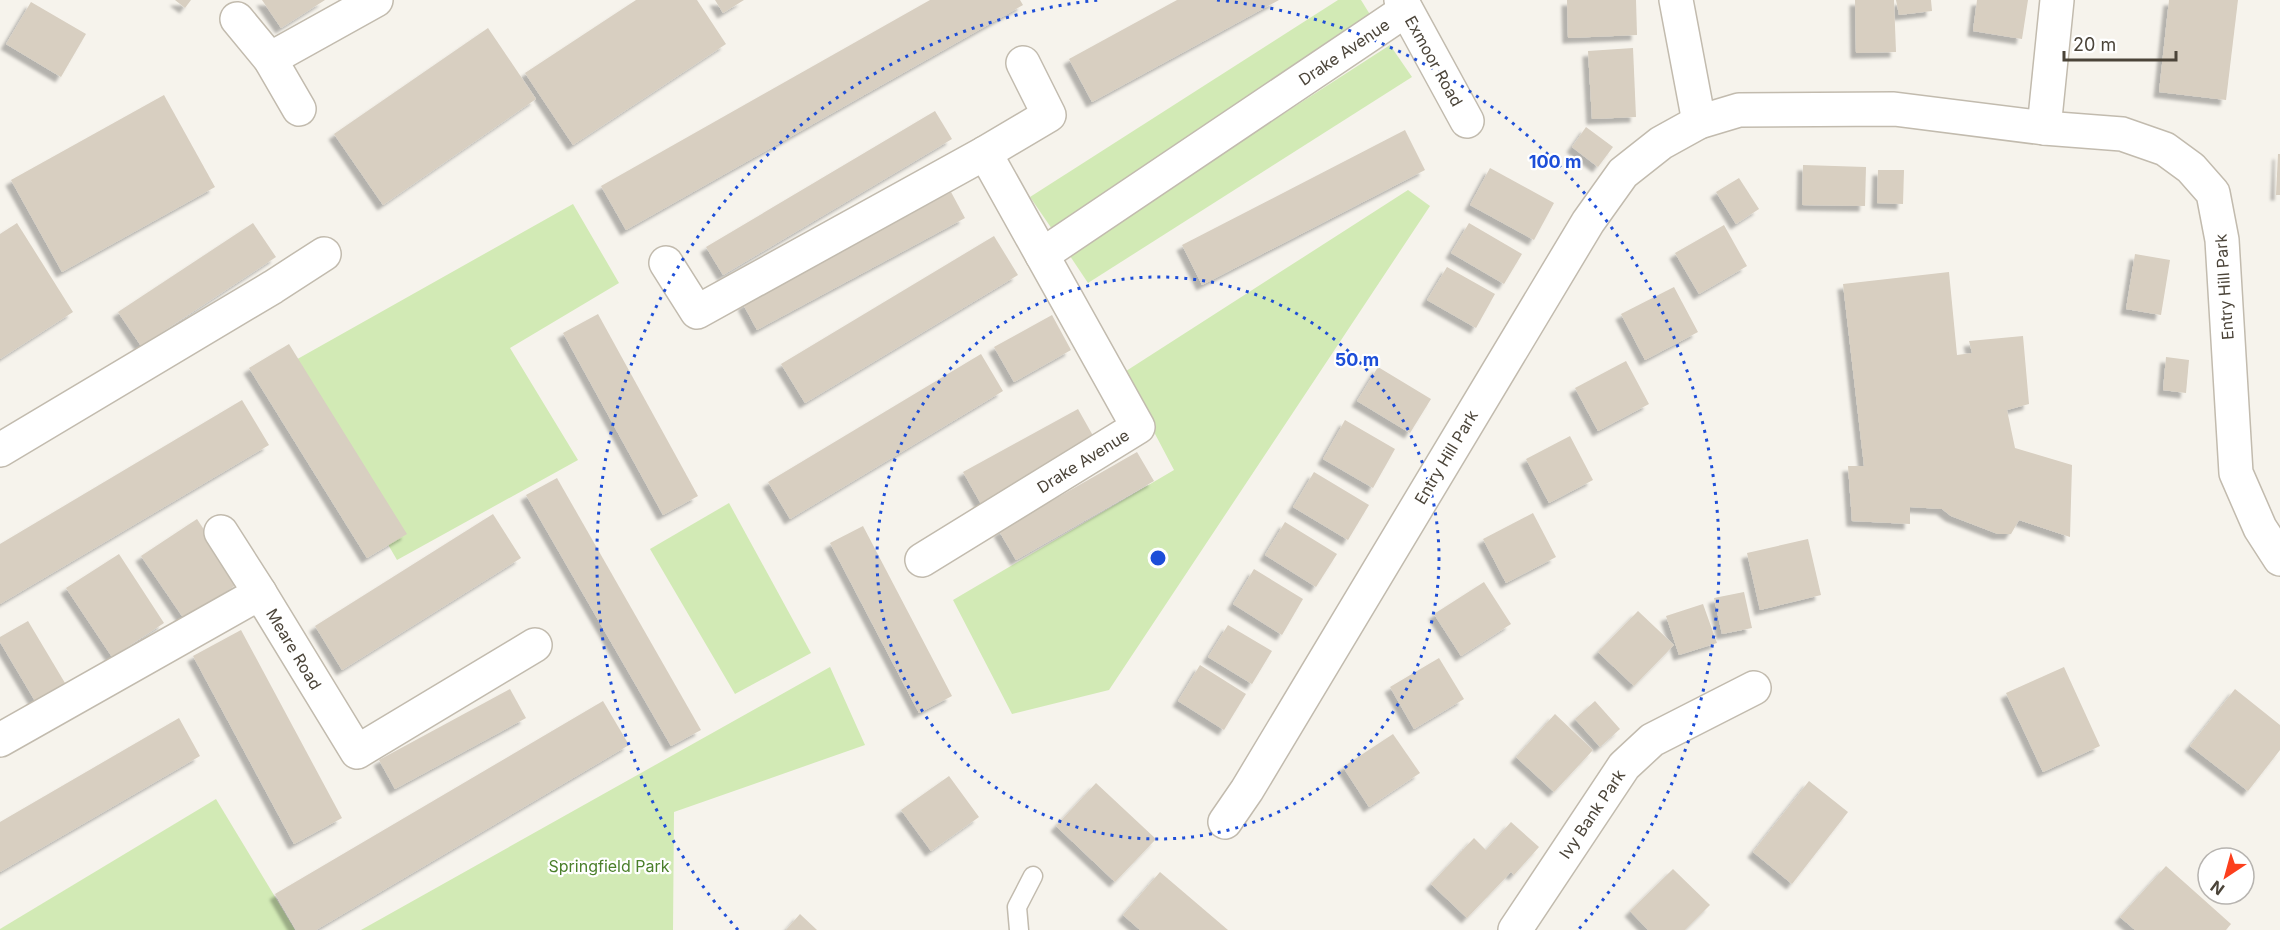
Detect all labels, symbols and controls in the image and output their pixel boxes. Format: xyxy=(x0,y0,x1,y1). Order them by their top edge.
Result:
street label: Exmoor Road xyxy=(1401,12,1467,110)
street label: Drake Avenue xyxy=(1295,14,1393,90)
scale bar xyxy=(2064,24,2176,62)
text: 20 m xyxy=(2073,34,2116,55)
text: 100 m xyxy=(1529,151,1581,172)
street label: Entry Hill Park xyxy=(2210,233,2238,341)
text: 50 m xyxy=(1335,349,1379,370)
street label: Entry Hill Park xyxy=(1410,406,1482,508)
street label: Drake Avenue xyxy=(1033,425,1133,497)
centre of rings xyxy=(1148,548,1168,568)
street label: Meare Road xyxy=(262,605,326,693)
street label: Ivy Bank Park xyxy=(1555,765,1629,862)
north arrow xyxy=(2196,846,2256,906)
park label: Springfield Park xyxy=(548,856,670,876)
text: N xyxy=(2206,876,2228,900)

